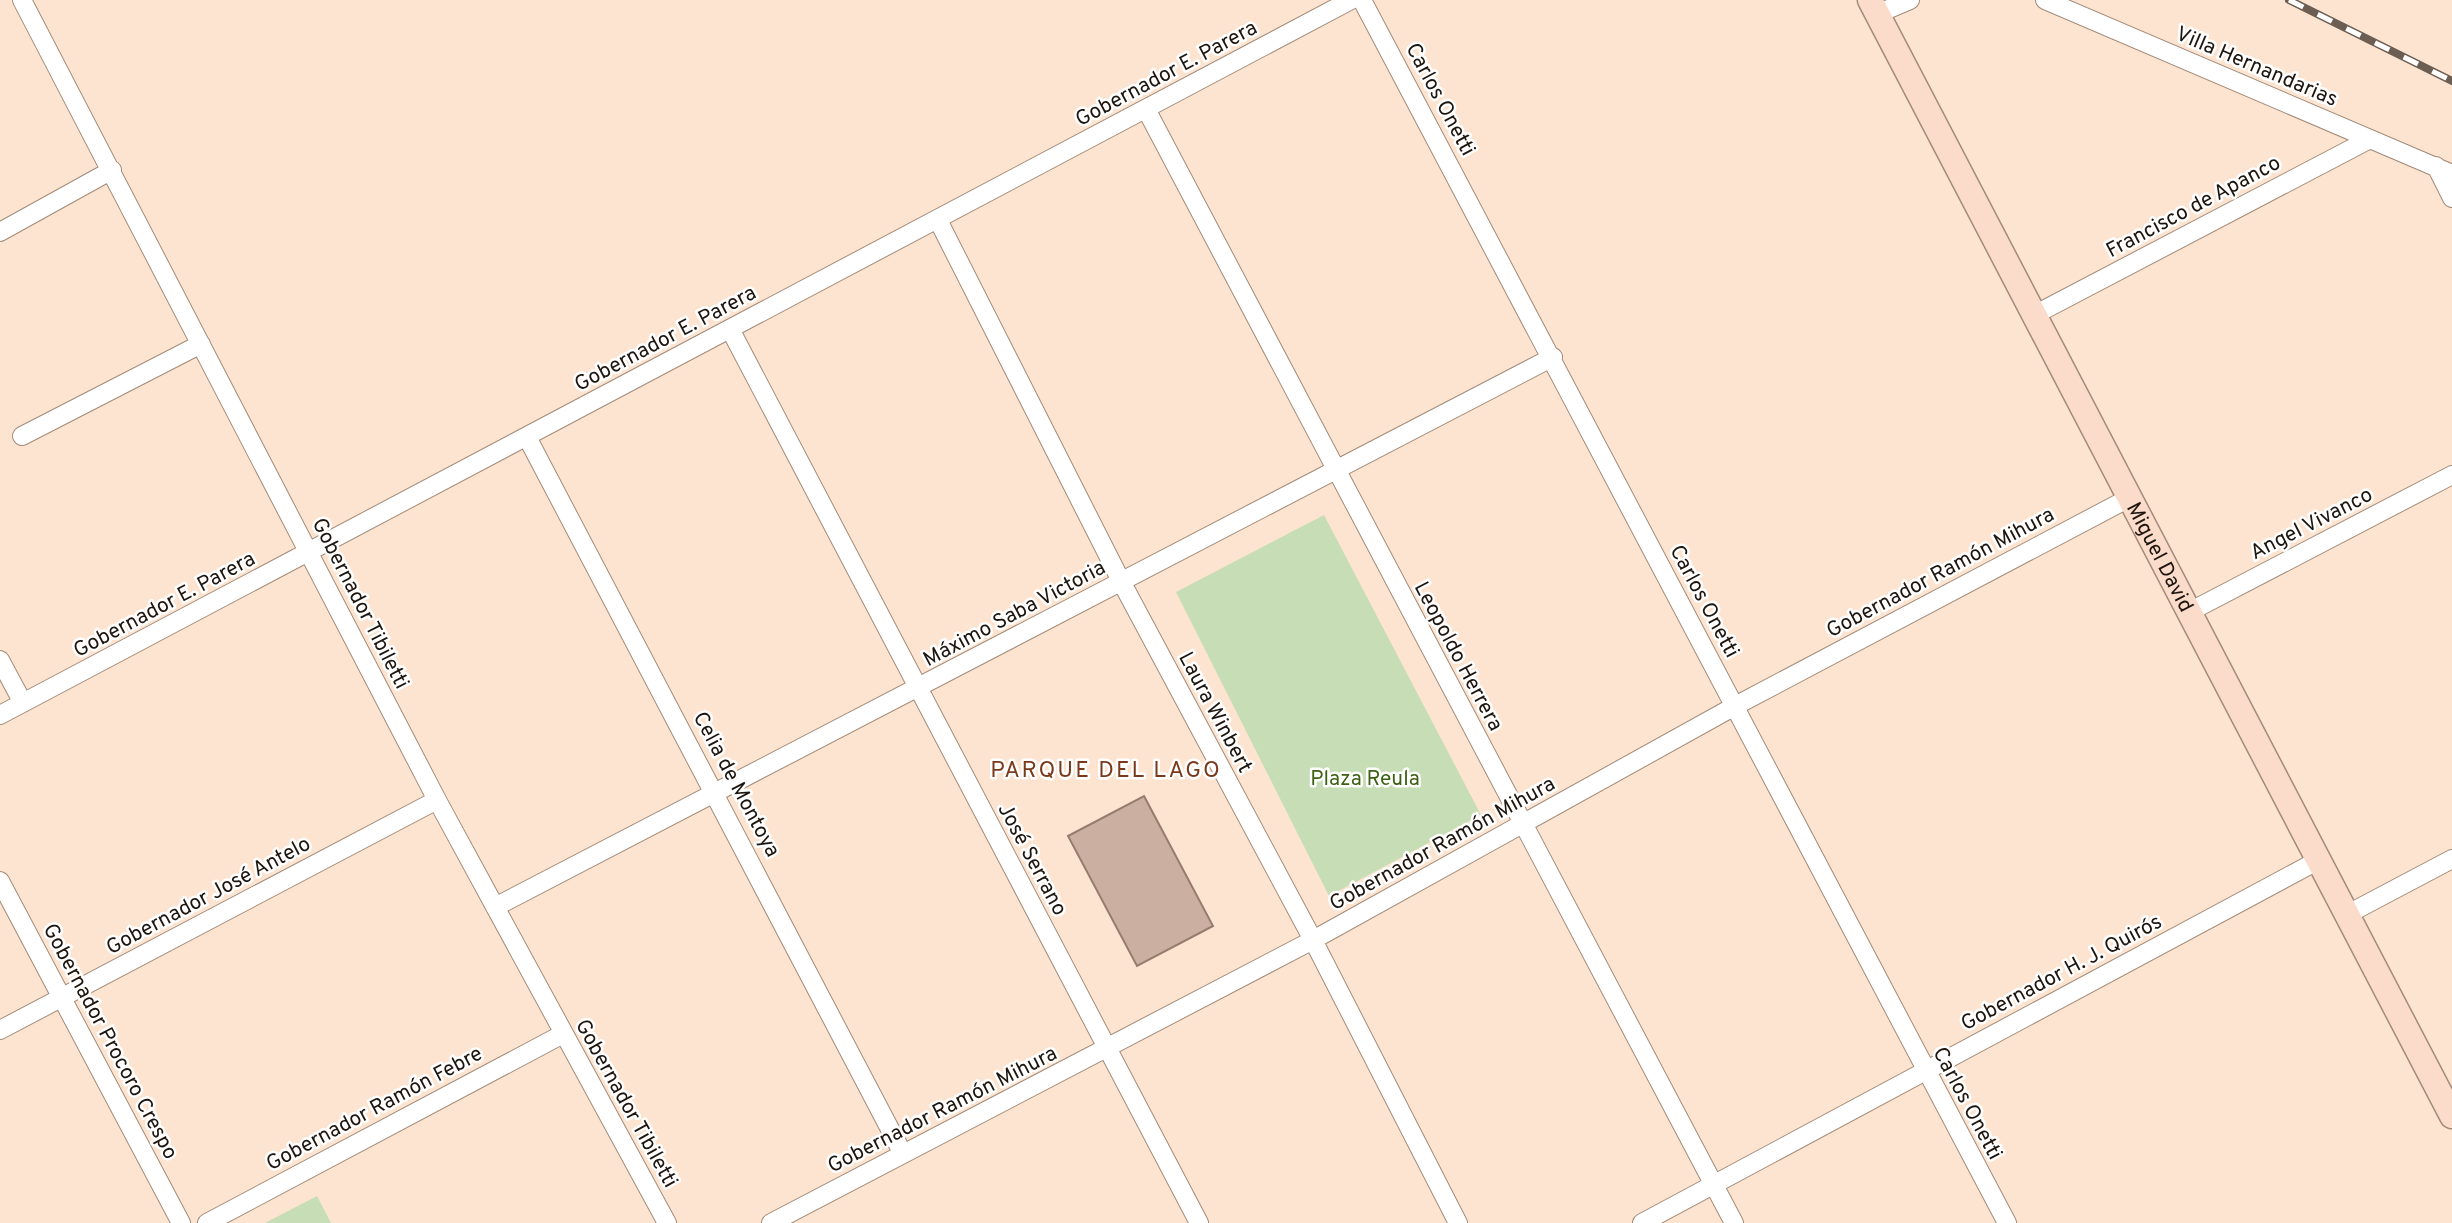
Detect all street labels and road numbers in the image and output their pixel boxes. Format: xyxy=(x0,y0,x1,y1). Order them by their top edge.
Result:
street label: Gobernador E. Parera xyxy=(1071,15,1262,134)
street label: Villa Hernandarias xyxy=(2171,21,2341,114)
street label: Carlos Onetti xyxy=(1399,39,1481,161)
street label: Francisco de Apanco xyxy=(2102,150,2286,265)
street label: Gobernador E. Parera xyxy=(570,280,761,399)
street label: Angel Vivanco xyxy=(2246,482,2378,567)
street label: Miguel David xyxy=(2119,498,2199,617)
street label: Gobernador Ramón Mihura xyxy=(1822,502,2059,645)
street label: Gobernador Tibiletti xyxy=(305,514,415,694)
street label: Carlos Onetti xyxy=(1663,541,1745,663)
street label: Gobernador E. Parera xyxy=(69,546,260,665)
street label: Máximo Saba Victoria xyxy=(919,555,1111,674)
street label: Leopoldo Herrera xyxy=(1407,577,1508,736)
street label: Laura Winbert xyxy=(1172,648,1258,778)
street label: Celia de Montoya xyxy=(686,707,785,862)
street label: Gobernador Ramón Mihura xyxy=(1325,771,1560,918)
street label: José Serrano xyxy=(991,799,1073,921)
street label: Gobernador José Antelo xyxy=(102,831,316,962)
street label: Gobernador H. J. Quirós xyxy=(1956,909,2167,1038)
street label: Gobernador Procoro Crespo xyxy=(36,919,183,1164)
street label: Gobernador Tibiletti xyxy=(568,1015,683,1193)
street label: Gobernador Ramón Febre xyxy=(262,1041,488,1178)
street label: Gobernador Ramón Mihura xyxy=(823,1041,1062,1180)
street label: Carlos Onetti xyxy=(1926,1043,2008,1165)

